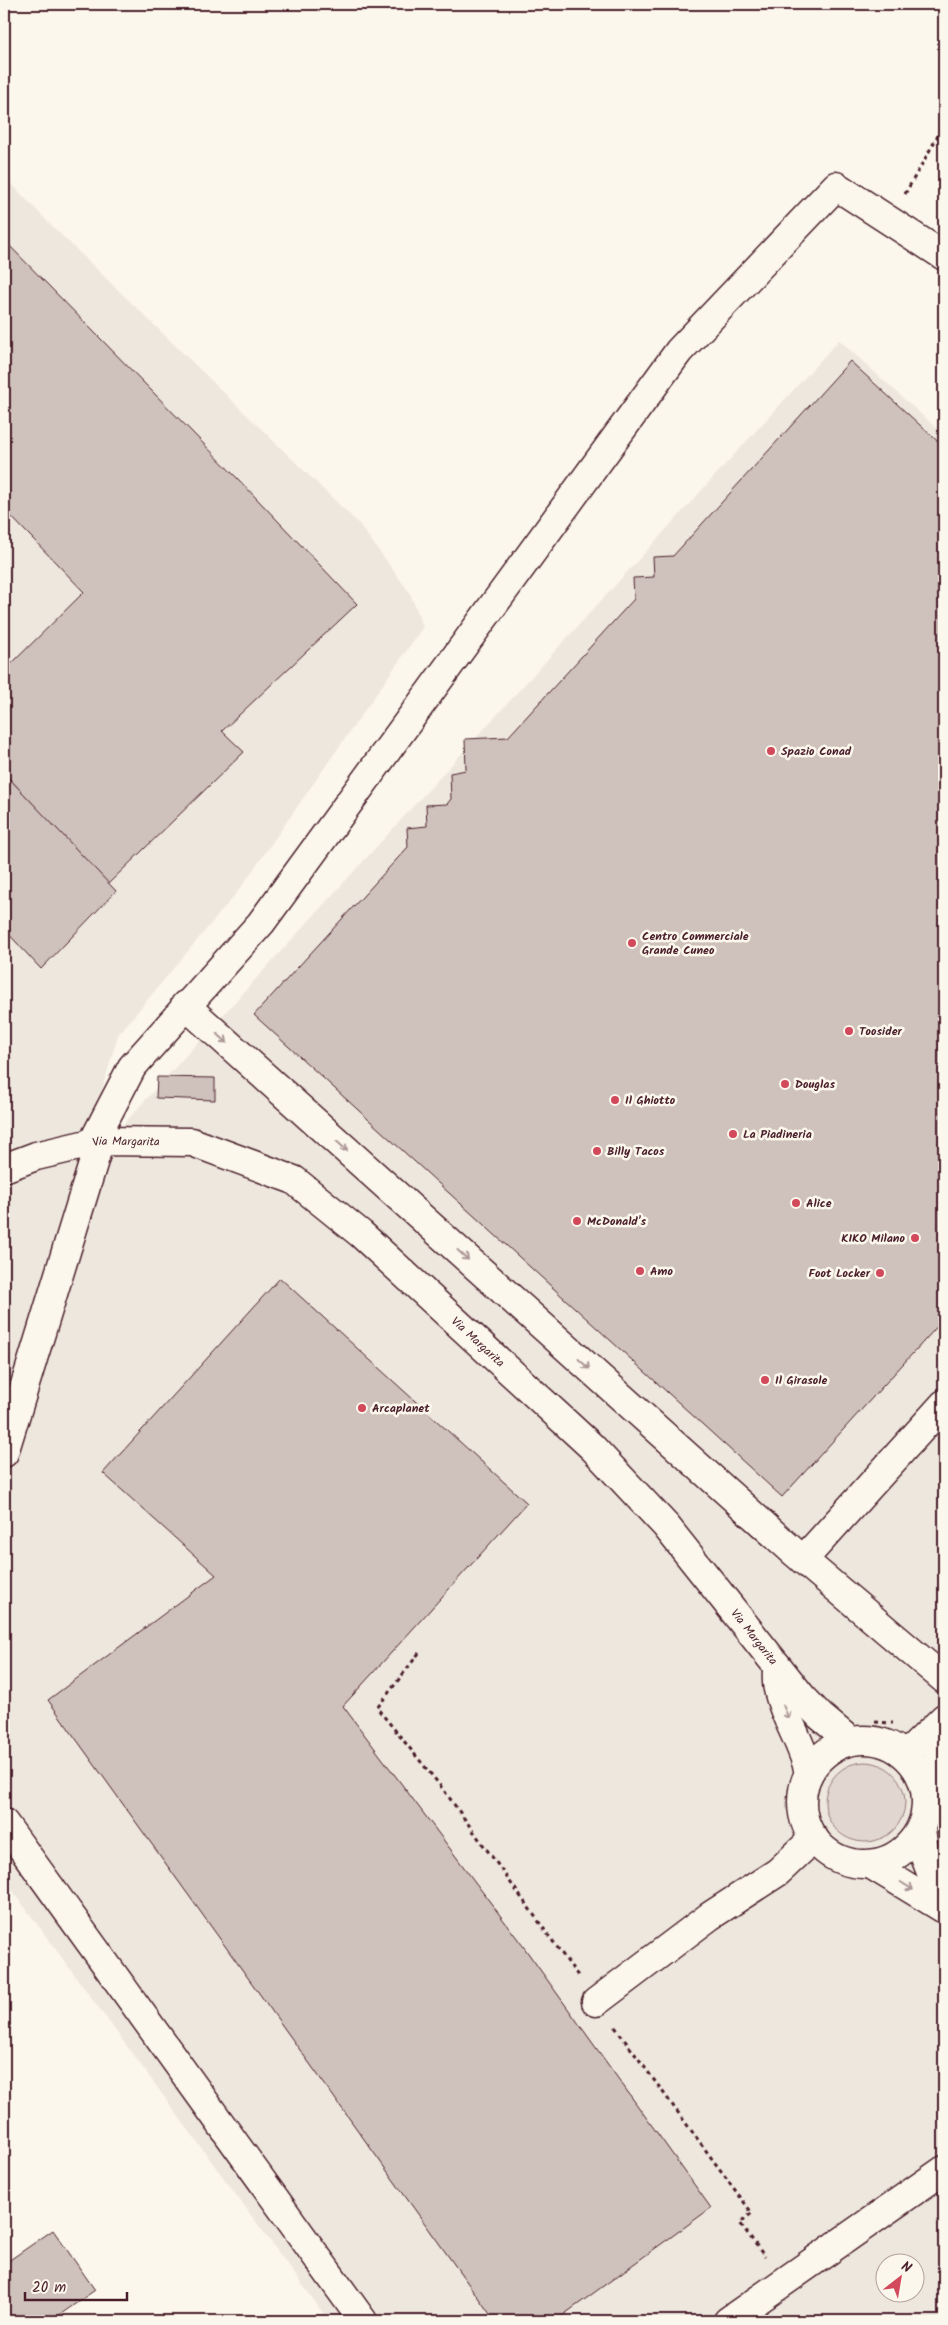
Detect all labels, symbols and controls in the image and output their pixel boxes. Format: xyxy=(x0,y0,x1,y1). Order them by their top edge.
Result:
place label: Spazio Conad xyxy=(781,742,852,761)
marker: Spazio Conad xyxy=(765,745,777,757)
place label: Centro Commerciale Grande Cuneo xyxy=(642,927,749,960)
marker: Centro Commerciale Grande Cuneo xyxy=(626,937,638,949)
place label: Toosider xyxy=(859,1022,903,1041)
marker: Toosider xyxy=(843,1025,855,1037)
one-way arrow xyxy=(215,1032,228,1044)
place label: Douglas xyxy=(795,1075,835,1094)
marker: Douglas xyxy=(779,1078,791,1090)
place label: Il Ghiotto xyxy=(625,1091,676,1110)
marker: Il Ghiotto xyxy=(609,1094,621,1106)
place label: La Piadineria xyxy=(743,1125,812,1144)
marker: La Piadineria xyxy=(727,1128,739,1140)
street label: Via Margarita xyxy=(91,1132,160,1152)
one-way arrow xyxy=(336,1141,349,1152)
place label: Billy Tacos xyxy=(607,1142,665,1161)
marker: Billy Tacos xyxy=(591,1145,603,1157)
place label: Alice xyxy=(806,1194,832,1213)
marker: Alice xyxy=(790,1197,802,1209)
place label: McDonald's xyxy=(587,1212,646,1231)
marker: McDonald's xyxy=(571,1215,583,1227)
place label: KIKO Milano xyxy=(841,1229,906,1248)
marker: KIKO Milano xyxy=(909,1232,921,1244)
one-way arrow xyxy=(457,1249,470,1261)
place label: Amo xyxy=(650,1262,673,1281)
place label: Foot Locker xyxy=(809,1264,871,1283)
marker: Amo xyxy=(634,1265,646,1277)
marker: Foot Locker xyxy=(874,1267,886,1279)
street label: Via Margarita xyxy=(447,1312,509,1372)
one-way arrow xyxy=(578,1358,591,1369)
place label: Il Girasole xyxy=(775,1371,828,1390)
marker: Il Girasole xyxy=(759,1374,771,1386)
place label: Arcaplanet xyxy=(372,1399,430,1418)
marker: Arcaplanet xyxy=(356,1402,368,1414)
street label: Via Margarita xyxy=(725,1605,782,1670)
one-way arrow xyxy=(781,1704,791,1719)
one-way arrow xyxy=(900,1881,914,1892)
north arrow xyxy=(876,2252,926,2302)
text: N xyxy=(897,2256,916,2280)
scale bar xyxy=(25,2270,128,2302)
text: 20 m xyxy=(32,2276,66,2300)

